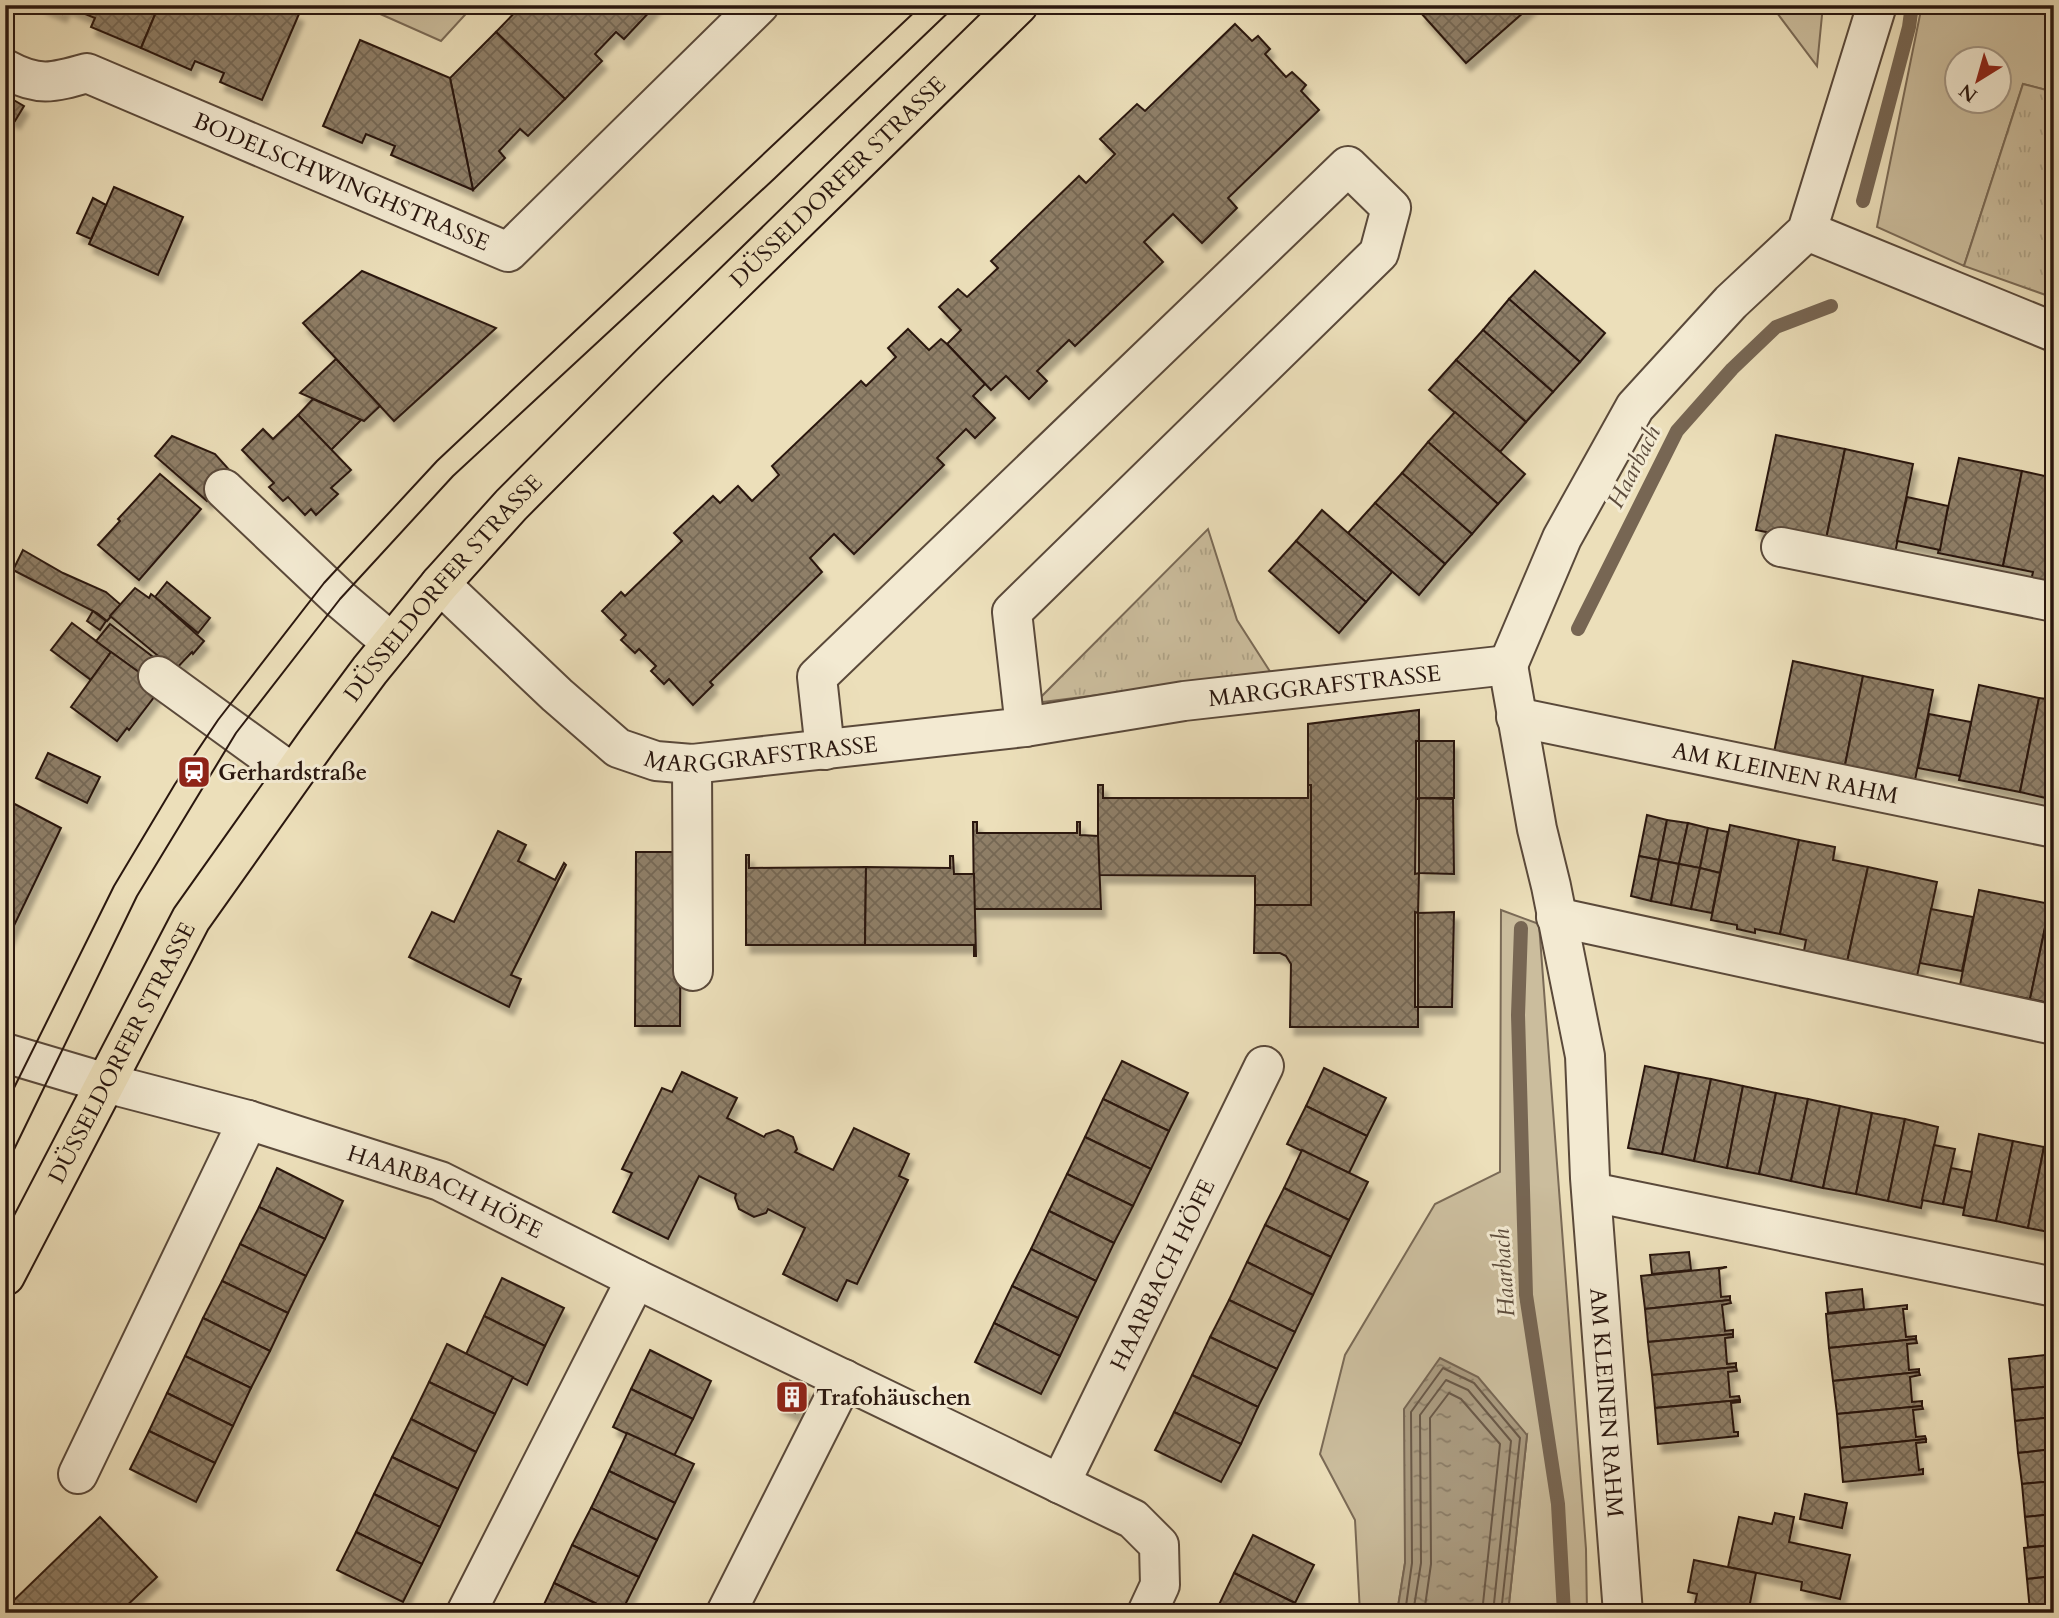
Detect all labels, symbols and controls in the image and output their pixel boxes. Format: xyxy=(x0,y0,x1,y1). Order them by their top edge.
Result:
north arrow xyxy=(1944,46,2014,116)
street label: DÜSSELDORFER STRASSE xyxy=(723,69,952,294)
text: N xyxy=(1954,77,1983,108)
street label: BODELSCHWINGHSTRASSE xyxy=(189,105,494,258)
water label: Haarbach xyxy=(1599,420,1669,514)
street label: DÜSSELDORFER STRASSE xyxy=(336,467,549,708)
street label: MARGGRAFSTRASSE xyxy=(1207,657,1443,714)
street label: MARGGRAFSTRASSE xyxy=(640,728,879,780)
street label: AM KLEINEN RAHM xyxy=(1669,734,1902,811)
station icon: Gerhardstraße xyxy=(175,753,213,791)
place label: Gerhardstraße xyxy=(218,757,367,788)
street label: DÜSSELDORFER STRASSE xyxy=(41,916,202,1189)
street label: HAARBACH HÖFE xyxy=(344,1137,548,1245)
street label: HAARBACH HÖFE xyxy=(1102,1174,1222,1375)
water label: Haarbach xyxy=(1484,1227,1524,1318)
street label: AM KLEINEN RAHM xyxy=(1583,1287,1631,1519)
building icon: Trafohäuschen xyxy=(773,1378,811,1416)
place label: Trafohäuschen xyxy=(816,1382,971,1413)

